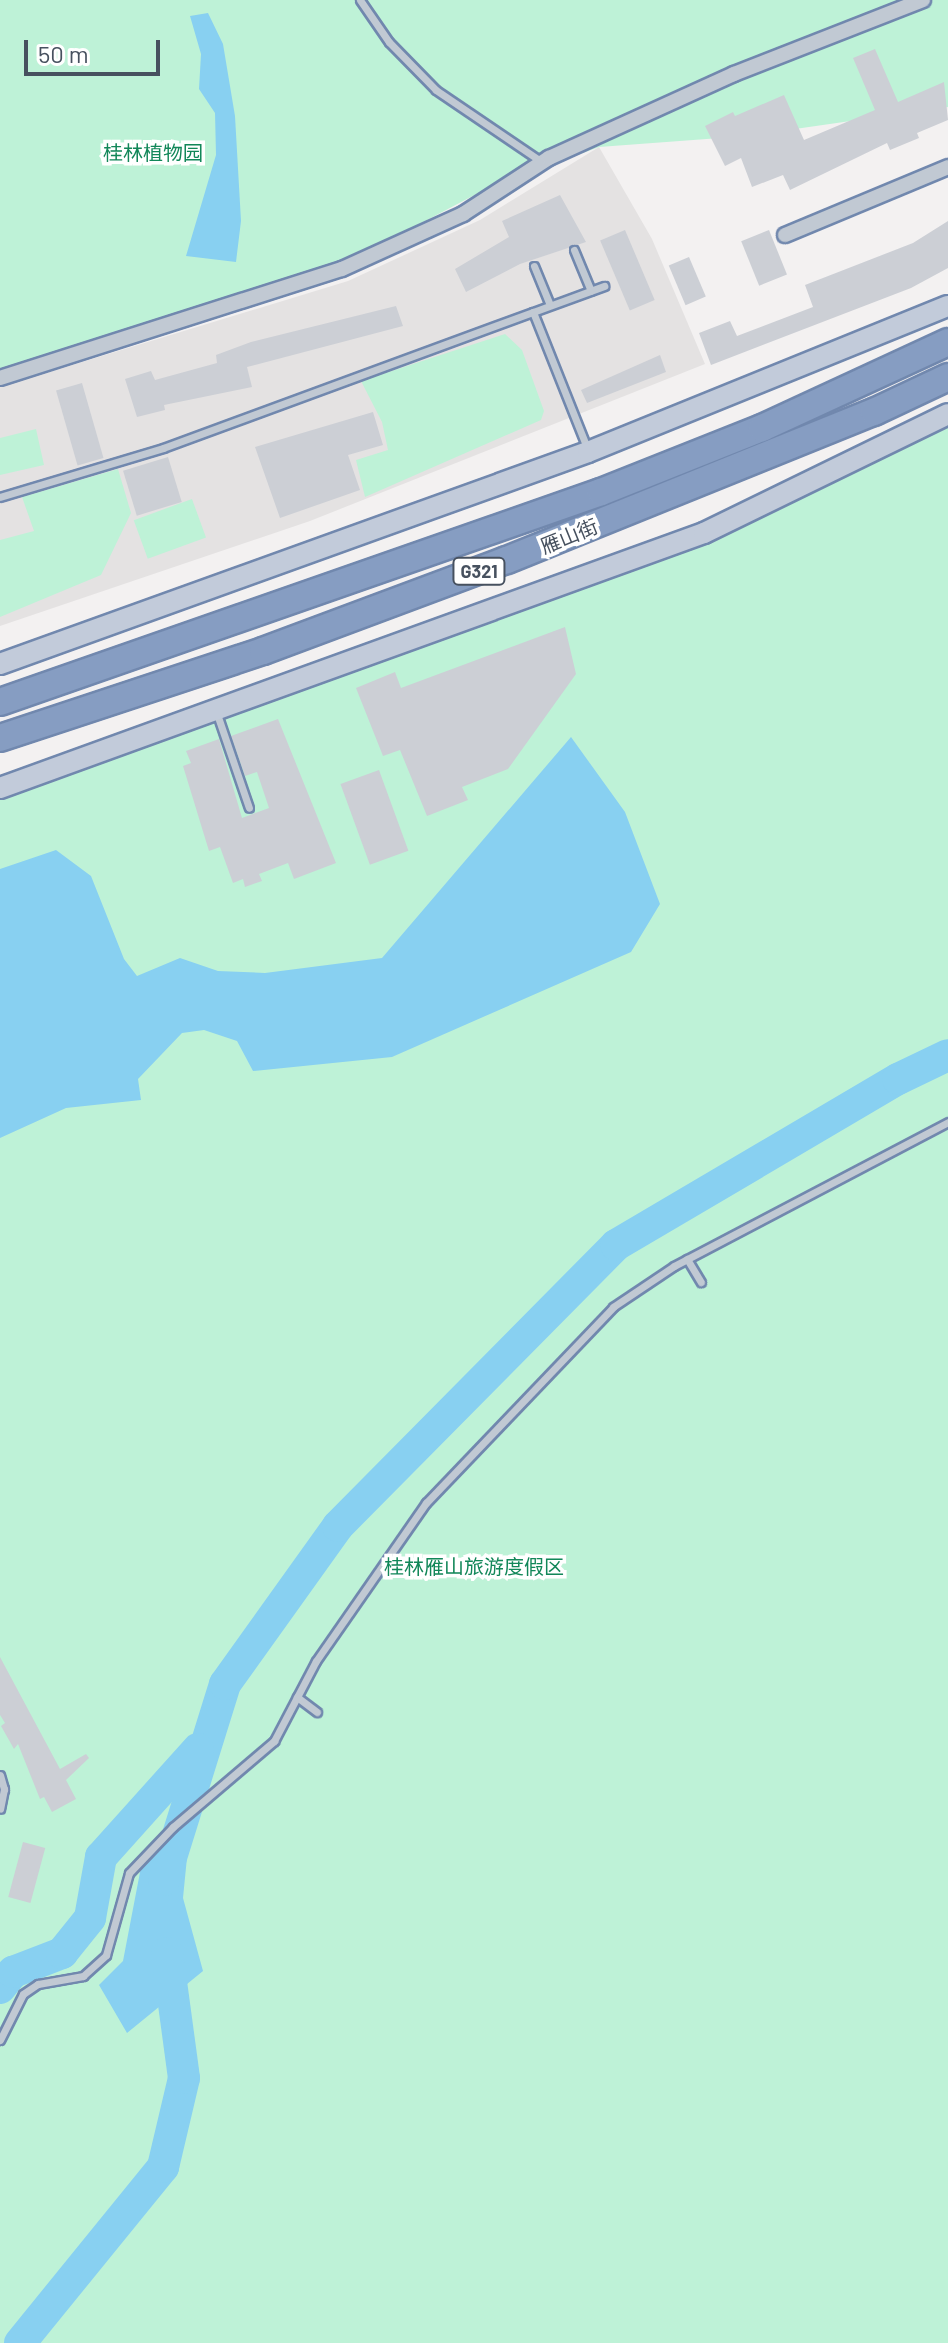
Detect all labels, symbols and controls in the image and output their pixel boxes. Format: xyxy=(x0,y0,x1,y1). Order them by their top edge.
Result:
scale bar xyxy=(28,24,164,74)
text: 50 m xyxy=(38,39,89,68)
park label: 桂林植物园 xyxy=(103,140,203,164)
street label: 雁山街 xyxy=(537,514,601,558)
road number: G321 xyxy=(451,557,507,585)
park label: 桂林雁山旅游度假区 xyxy=(384,1554,564,1578)

